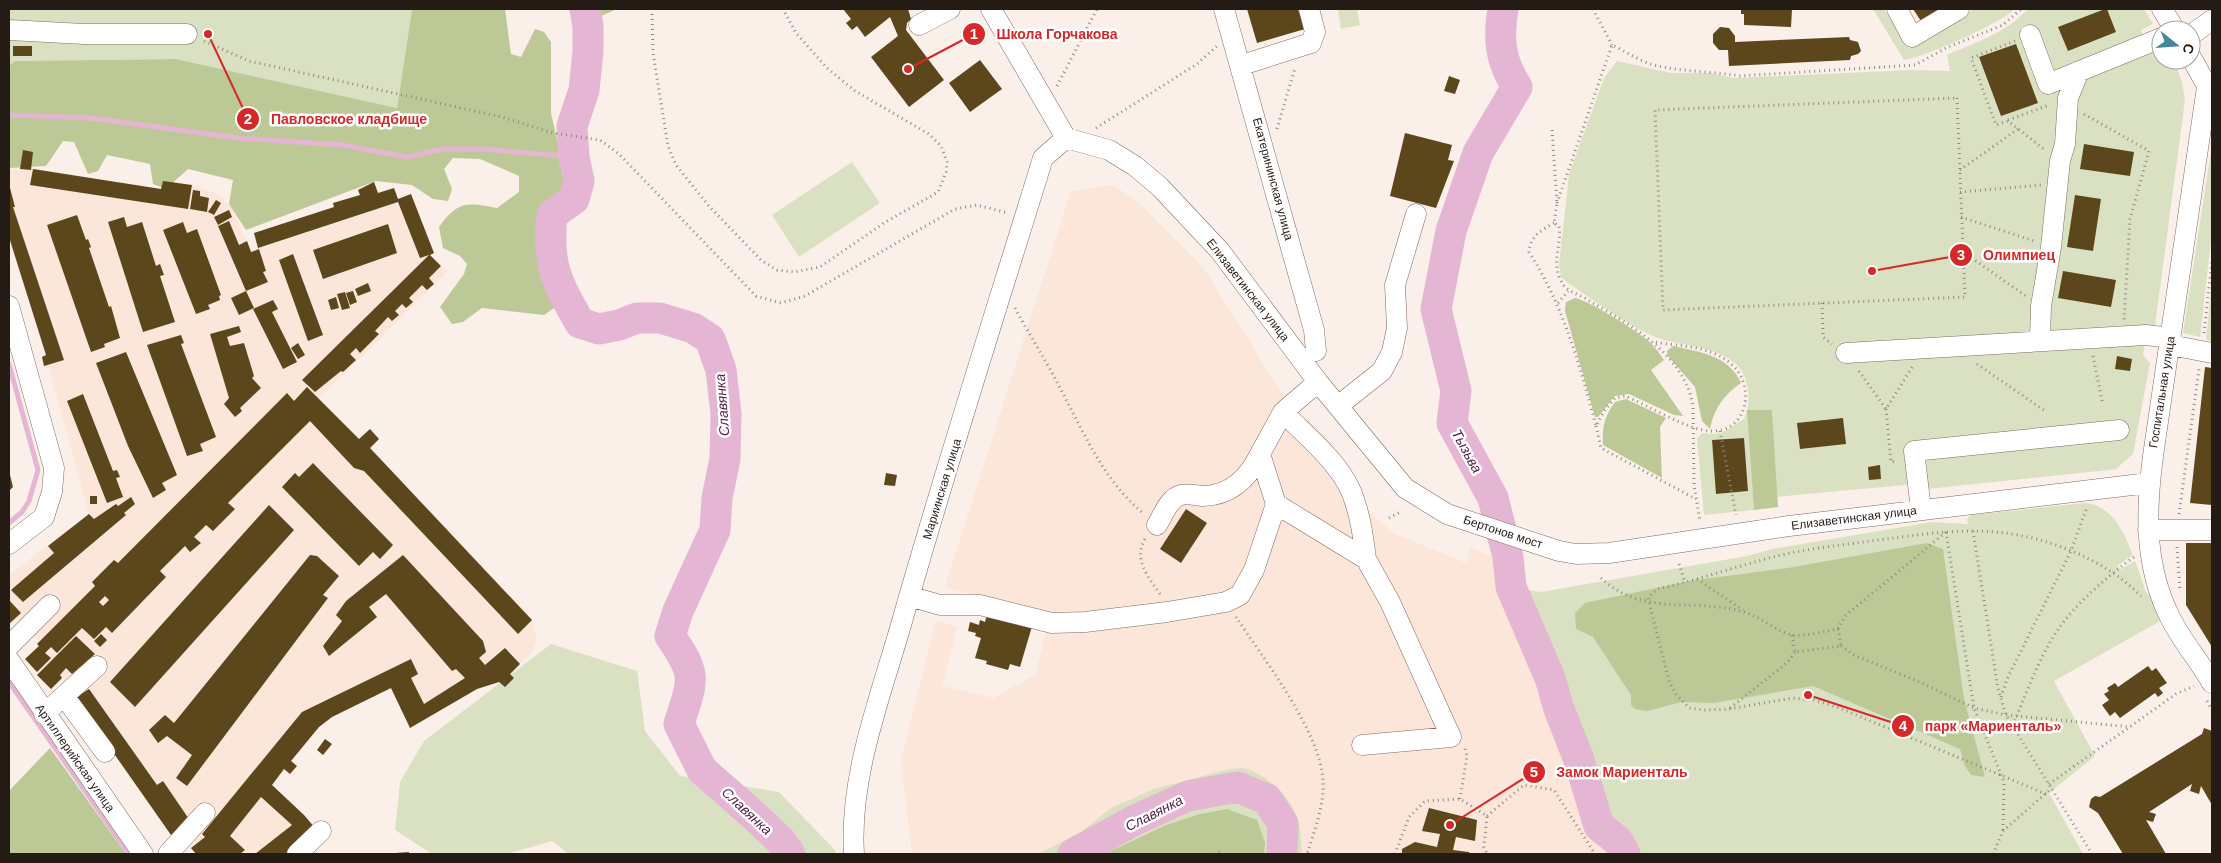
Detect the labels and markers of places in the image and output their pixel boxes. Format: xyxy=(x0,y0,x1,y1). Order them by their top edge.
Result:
callout: Школа Горчакова xyxy=(962,19,1128,48)
callout: Павловское кладбище xyxy=(236,104,437,133)
callout: Олимпиец xyxy=(1948,240,2065,269)
callout: парк «Мариенталь» xyxy=(1890,711,2072,740)
callout: Замок Мариенталь xyxy=(1521,757,1698,786)

